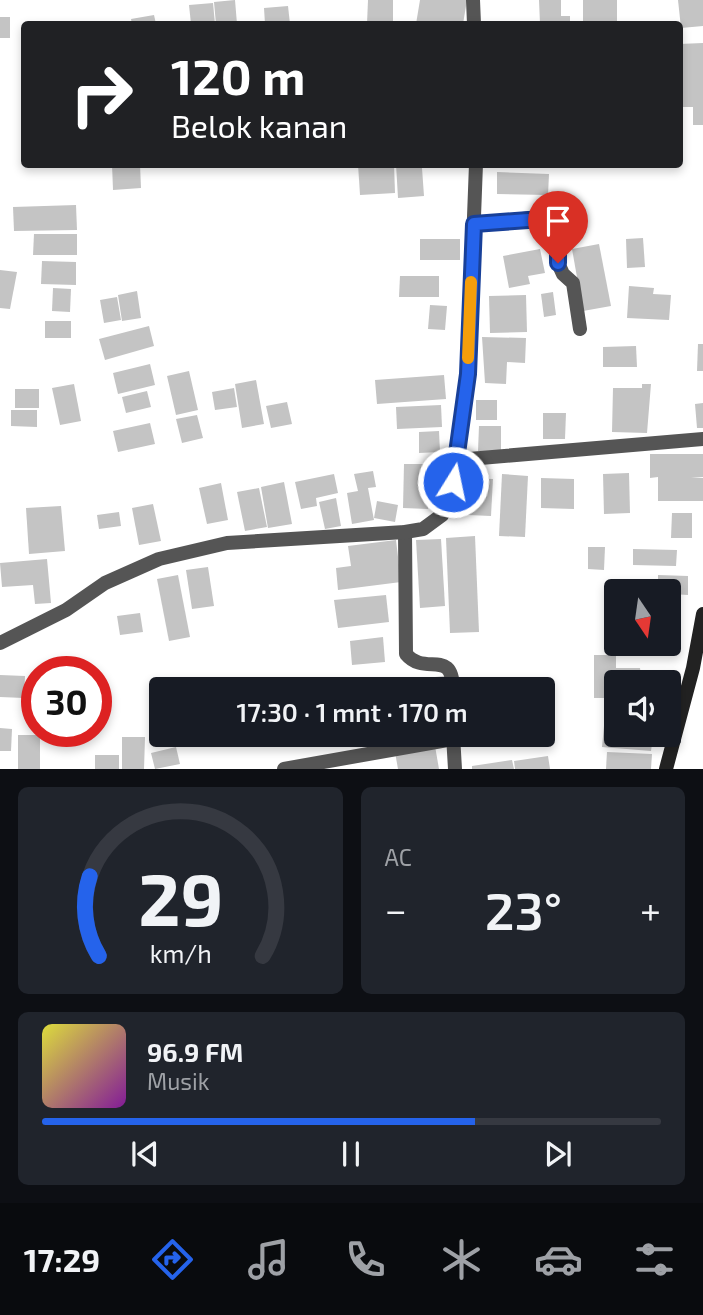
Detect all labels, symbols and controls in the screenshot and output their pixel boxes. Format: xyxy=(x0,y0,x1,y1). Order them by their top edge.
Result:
text: 120 m xyxy=(171,46,305,105)
icon: right xyxy=(56,49,147,140)
text: Belok kanan xyxy=(171,106,347,144)
pin xyxy=(528,191,588,263)
icon: arrive xyxy=(539,202,577,240)
position arrow xyxy=(416,445,490,519)
north arrow xyxy=(604,579,681,656)
map controls xyxy=(604,579,681,747)
speed limit sign: 30 xyxy=(21,656,112,747)
button: sound xyxy=(604,670,681,747)
text: 17:30 · 1 mnt · 170 m xyxy=(236,696,468,727)
text: AC xyxy=(385,843,412,871)
text: 29 xyxy=(138,854,223,942)
text: 23° xyxy=(485,878,562,940)
text: − xyxy=(385,886,407,932)
text: + xyxy=(640,886,661,932)
text: km/h xyxy=(149,938,211,968)
text: 96.9 FM xyxy=(147,1036,243,1067)
text: Musik xyxy=(147,1067,209,1095)
icon: previous xyxy=(126,1135,164,1173)
icon: pause xyxy=(332,1135,370,1173)
icon: next xyxy=(539,1135,577,1173)
icon: directions xyxy=(148,1235,197,1284)
icon: music xyxy=(244,1235,293,1284)
icon: phone xyxy=(341,1235,390,1284)
icon: climate xyxy=(437,1235,486,1284)
icon: car xyxy=(534,1235,583,1284)
icon: filters xyxy=(630,1235,679,1284)
text: 17:29 xyxy=(24,1240,100,1278)

